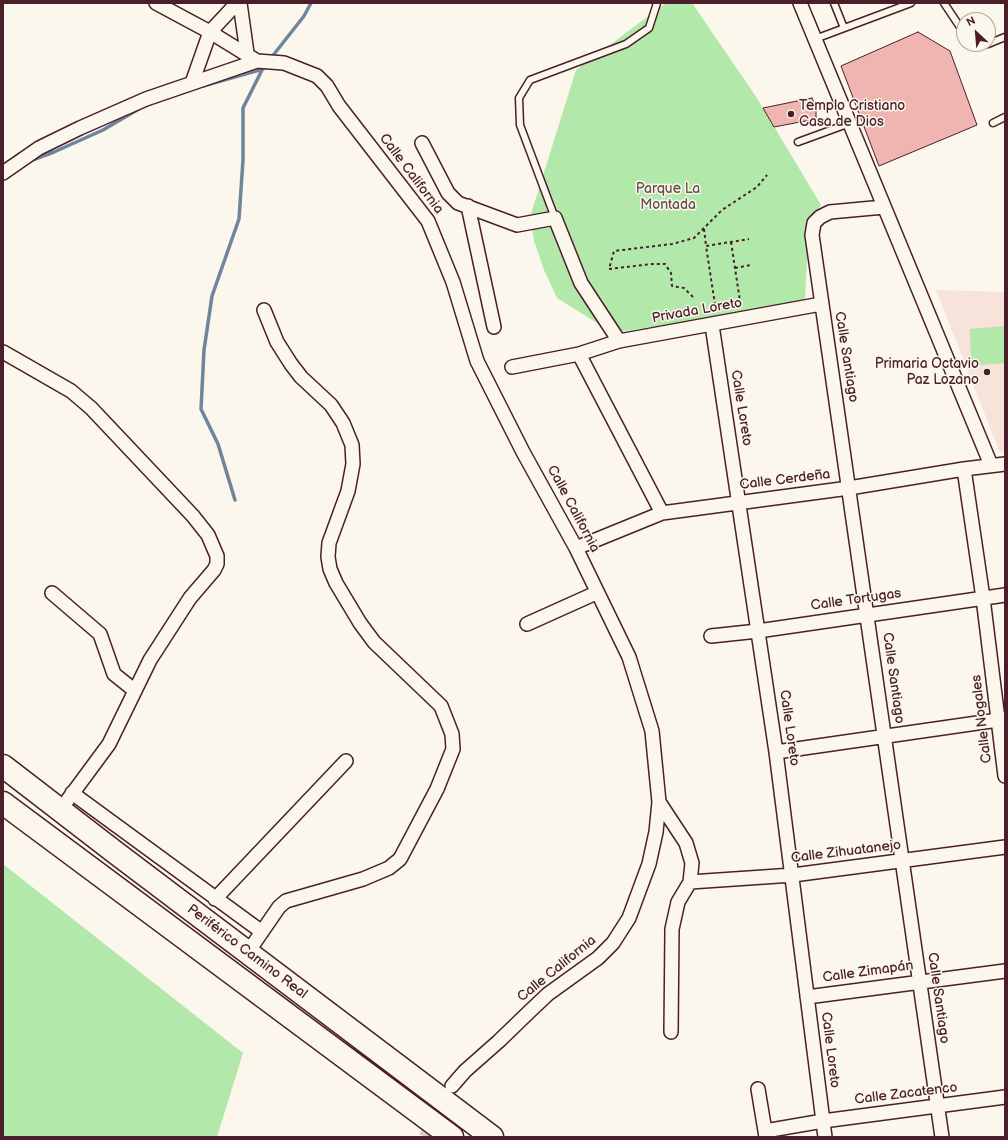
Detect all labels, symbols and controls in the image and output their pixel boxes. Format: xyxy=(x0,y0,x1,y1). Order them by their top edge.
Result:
north arrow xyxy=(956,12,996,52)
text: N xyxy=(964,14,978,29)
place label: Templo Cristiano Casa de Dios xyxy=(799,98,905,130)
marker: Templo Cristiano Casa de Dios xyxy=(786,109,796,119)
street label: Calle California xyxy=(375,130,447,218)
park label: Parque La Montada xyxy=(636,181,700,214)
street label: Privada Loreto xyxy=(651,295,743,327)
street label: Calle Santiago xyxy=(831,310,861,404)
place label: Primaria Octavio Paz Lozano xyxy=(875,356,979,388)
marker: Primaria Octavio Paz Lozano xyxy=(982,367,992,377)
street label: Calle Loreto xyxy=(727,369,755,447)
street label: Calle California xyxy=(543,463,603,555)
street label: Calle Cerdeña xyxy=(739,466,831,494)
street label: Calle Tortugas xyxy=(810,585,902,615)
street label: Calle Santiago xyxy=(878,631,908,725)
street label: Calle Nogales xyxy=(968,674,996,764)
street label: Calle Loreto xyxy=(775,689,803,767)
street label: Calle Zihuatanejo xyxy=(790,837,902,867)
street label: Periférico Camino Real xyxy=(184,901,310,1003)
street label: Calle California xyxy=(514,932,600,1006)
street label: Calle Santiago xyxy=(923,951,953,1045)
street label: Calle Zimapán xyxy=(822,957,914,987)
street label: Calle Loreto xyxy=(817,1011,843,1089)
street label: Calle Zacatenco xyxy=(854,1079,958,1109)

